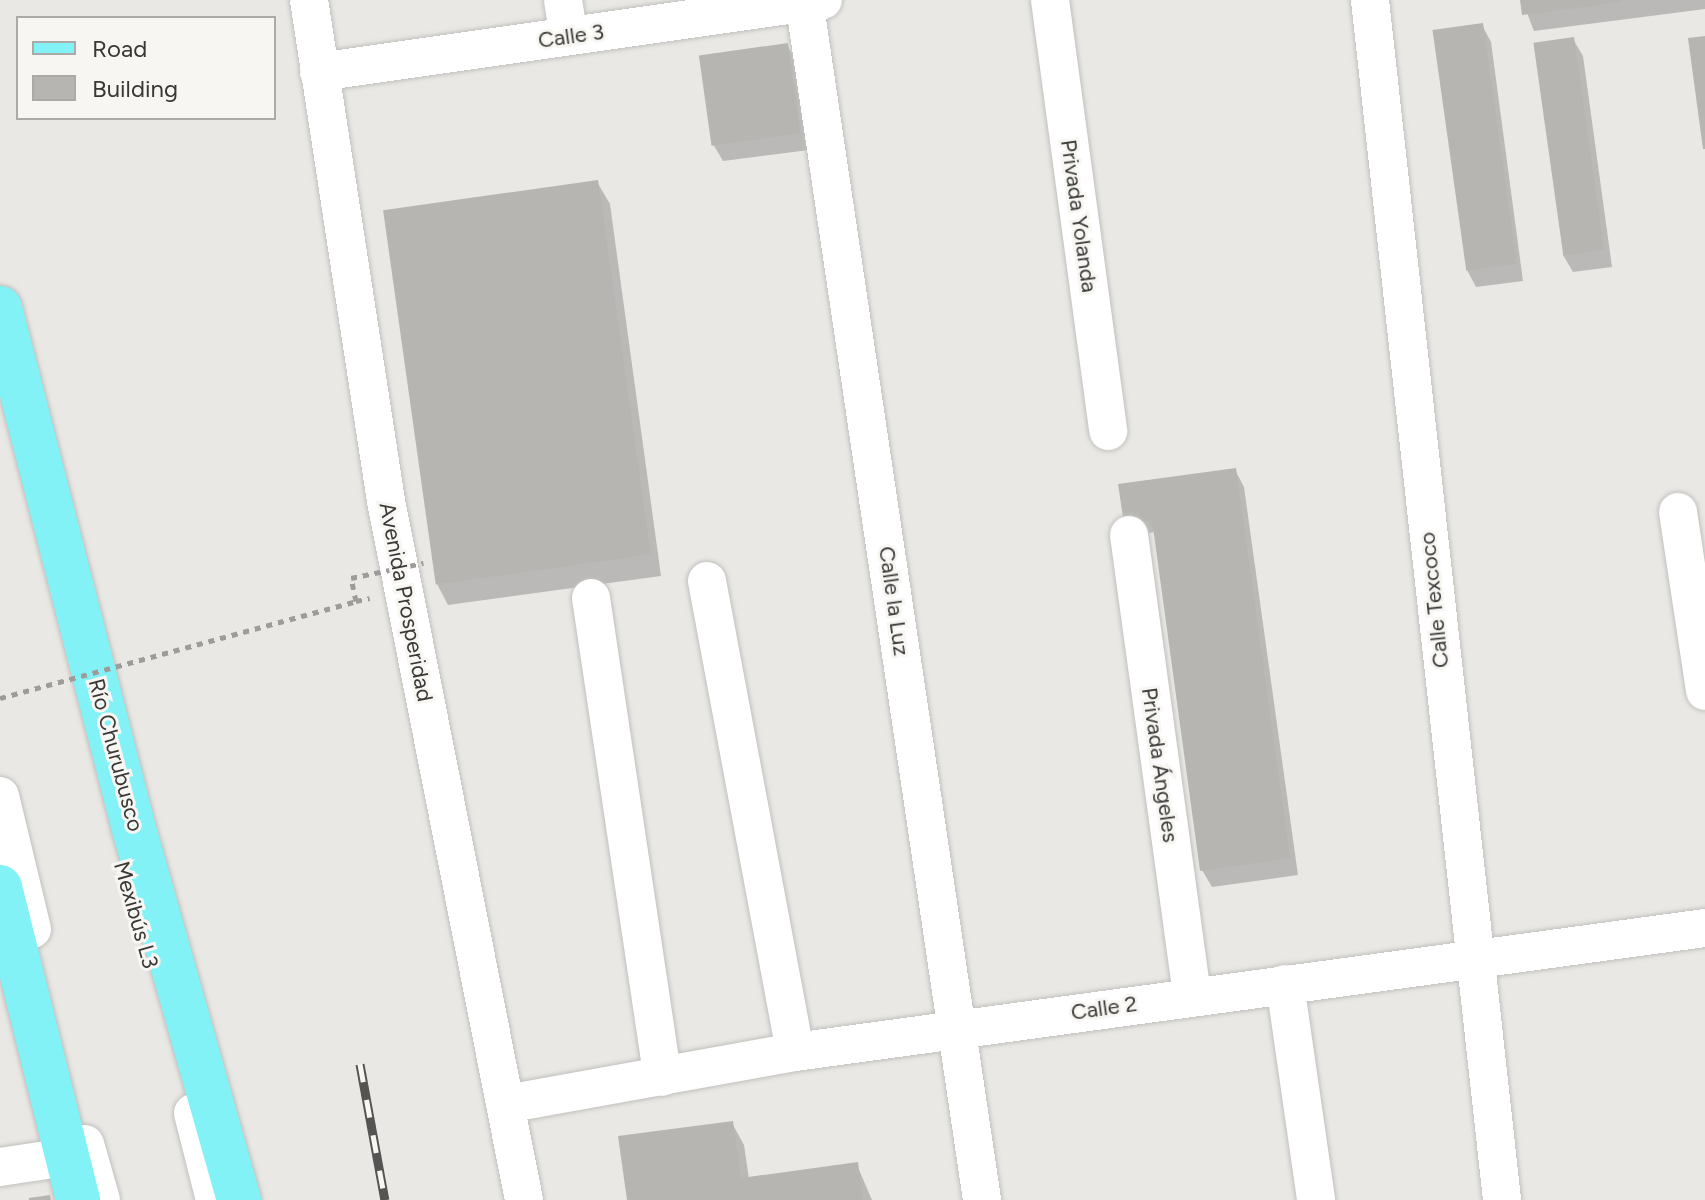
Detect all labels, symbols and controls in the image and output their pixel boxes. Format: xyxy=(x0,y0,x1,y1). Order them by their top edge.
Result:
legend xyxy=(16,16,276,120)
street label: Calle 3 xyxy=(536,18,606,54)
text: Road xyxy=(92,34,147,63)
text: Building xyxy=(92,74,178,103)
street label: Privada Yolanda xyxy=(1055,138,1103,294)
street label: Avenida Prosperidad xyxy=(374,500,438,704)
street label: Calle Texcoco xyxy=(1414,531,1454,669)
street label: Calle la Luz xyxy=(873,545,915,657)
street label: Río Churubusco xyxy=(83,676,149,834)
street label: Privada Ángeles xyxy=(1136,686,1184,844)
street label: Mexibús L3 xyxy=(108,858,164,972)
street label: Calle 2 xyxy=(1069,990,1139,1026)

